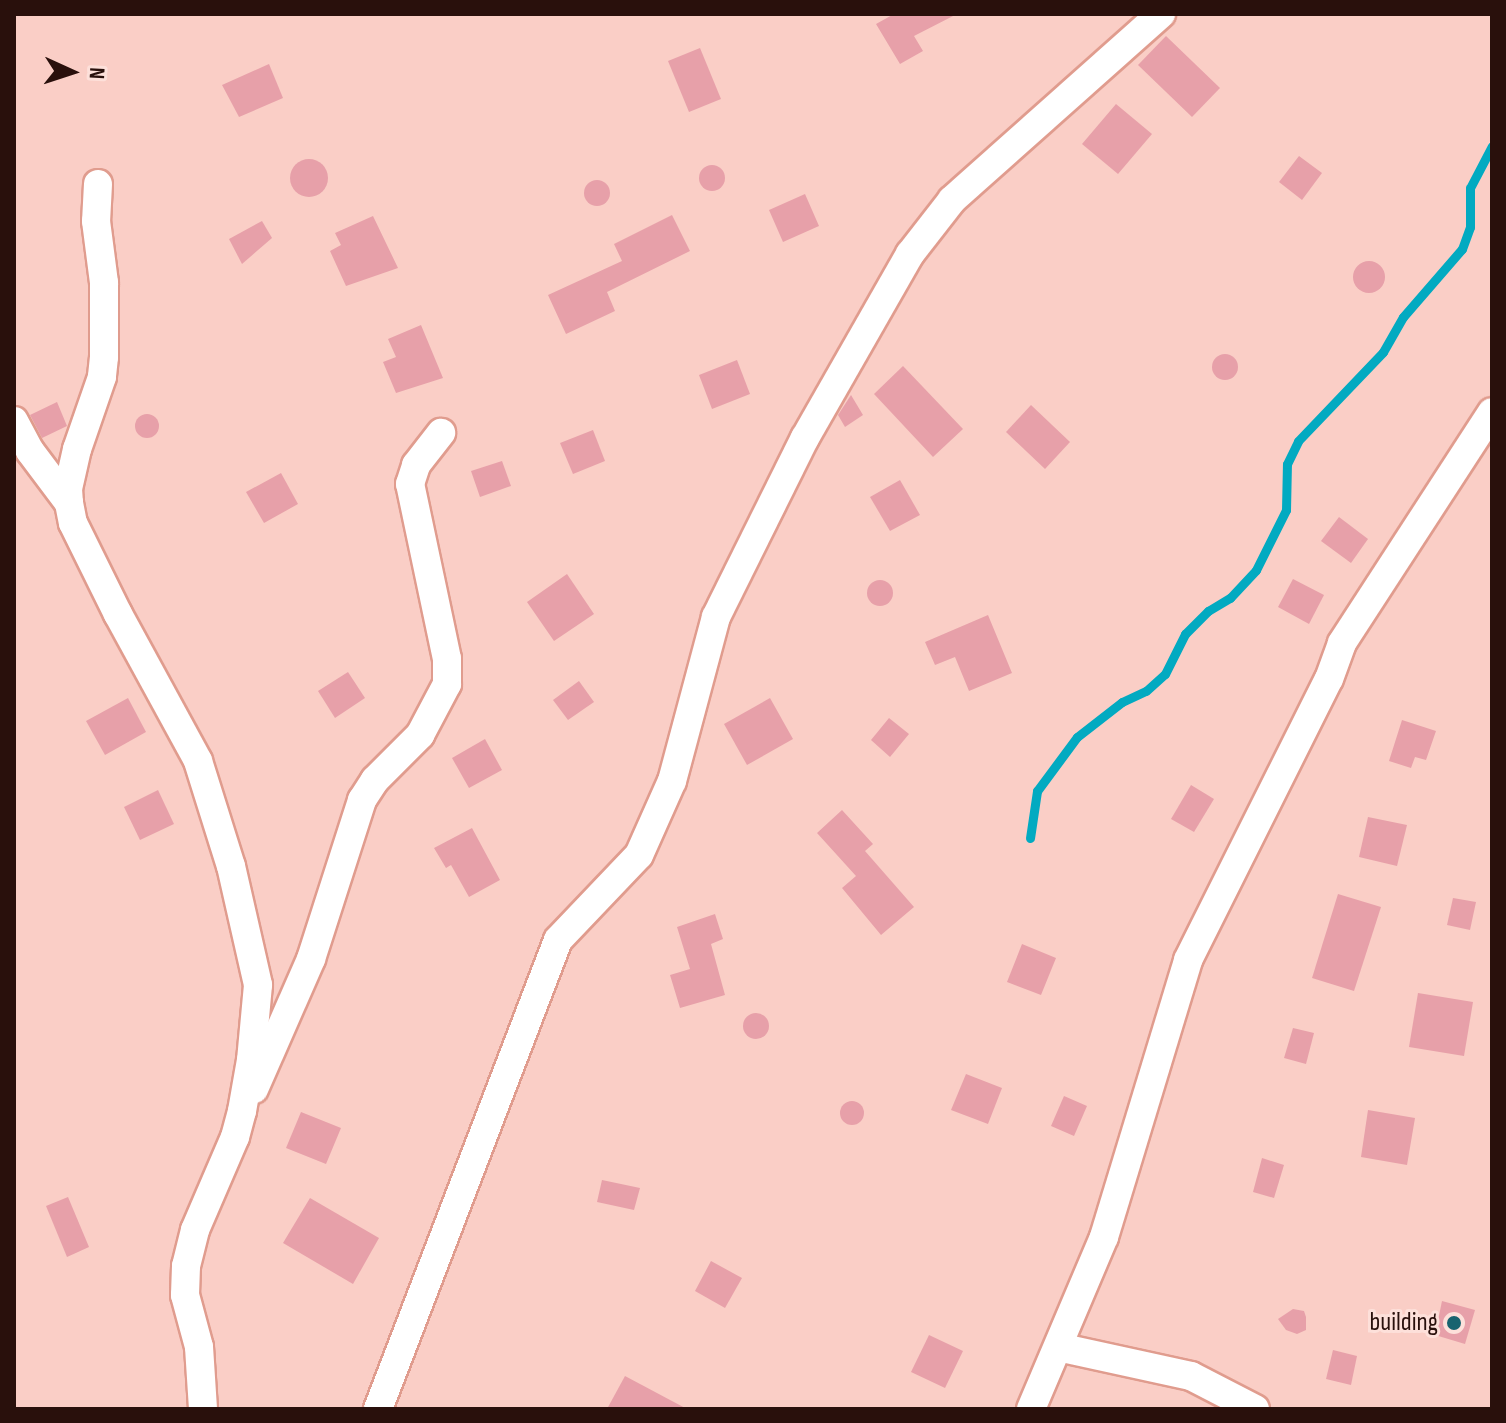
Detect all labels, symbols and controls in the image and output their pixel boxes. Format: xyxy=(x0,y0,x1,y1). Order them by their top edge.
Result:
north arrow xyxy=(32,32,112,112)
text: N xyxy=(83,67,110,80)
place label: building xyxy=(1369,1307,1438,1339)
marker: building xyxy=(1445,1314,1463,1332)

